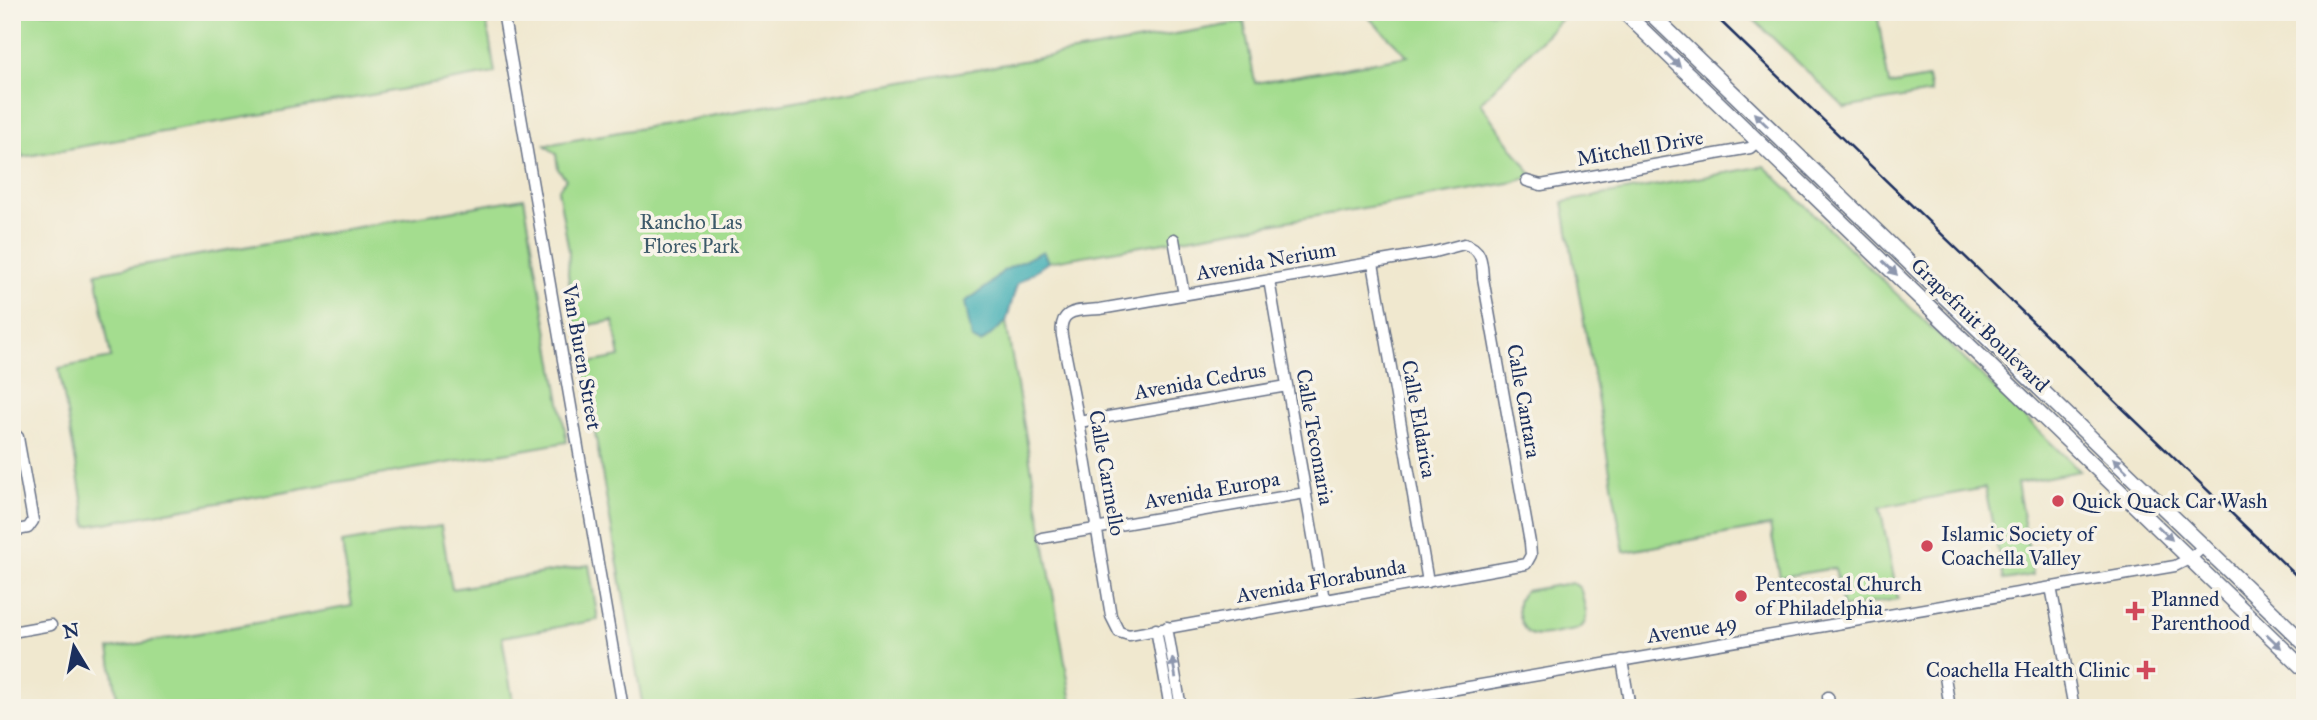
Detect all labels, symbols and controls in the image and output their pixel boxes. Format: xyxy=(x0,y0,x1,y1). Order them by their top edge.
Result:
one-way arrow xyxy=(1665,51,1682,68)
one-way arrow xyxy=(1753,112,1770,129)
street label: Mitchell Drive xyxy=(1575,124,1706,172)
park label: Rancho Las Flores Park xyxy=(640,209,742,259)
street label: Avenida Nerium xyxy=(1193,236,1338,286)
street label: Grapefruit Boulevard xyxy=(1905,252,2055,398)
one-way arrow xyxy=(1881,260,1898,276)
street label: Van Buren Street xyxy=(556,281,608,432)
street label: Calle Cantara xyxy=(1501,342,1547,460)
street label: Avenida Cedrus xyxy=(1131,357,1268,406)
street label: Calle Eldarica xyxy=(1396,358,1442,480)
street label: Calle Tecomaria xyxy=(1290,367,1340,507)
street label: Calle Carmello xyxy=(1083,408,1131,538)
one-way arrow xyxy=(2112,457,2129,473)
street label: Avenida Europa xyxy=(1141,465,1282,515)
place label: Quick Quack Car Wash xyxy=(2072,488,2268,514)
marker: Quick Quack Car Wash xyxy=(2050,493,2066,509)
place label: Islamic Society of Coachella Valley xyxy=(1941,521,2097,571)
one-way arrow xyxy=(2157,525,2174,542)
marker: Islamic Society of Coachella Valley xyxy=(1919,538,1935,554)
street label: Avenida Florabunda xyxy=(1233,553,1408,609)
place label: Pentecostal Church of Philadelphia xyxy=(1755,571,1922,621)
place label: Planned Parenthood xyxy=(2151,586,2251,636)
marker: Pentecostal Church of Philadelphia xyxy=(1733,588,1749,604)
marker: Planned Parenthood xyxy=(2125,601,2145,621)
street label: Avenue 49 xyxy=(1644,609,1739,649)
north arrow xyxy=(38,612,108,682)
text: N xyxy=(61,618,81,643)
one-way arrow xyxy=(2266,632,2283,649)
one-way arrow xyxy=(1168,657,1179,679)
place label: Coachella Health Clinic xyxy=(1926,657,2130,683)
marker: Coachella Health Clinic xyxy=(2136,660,2156,680)

